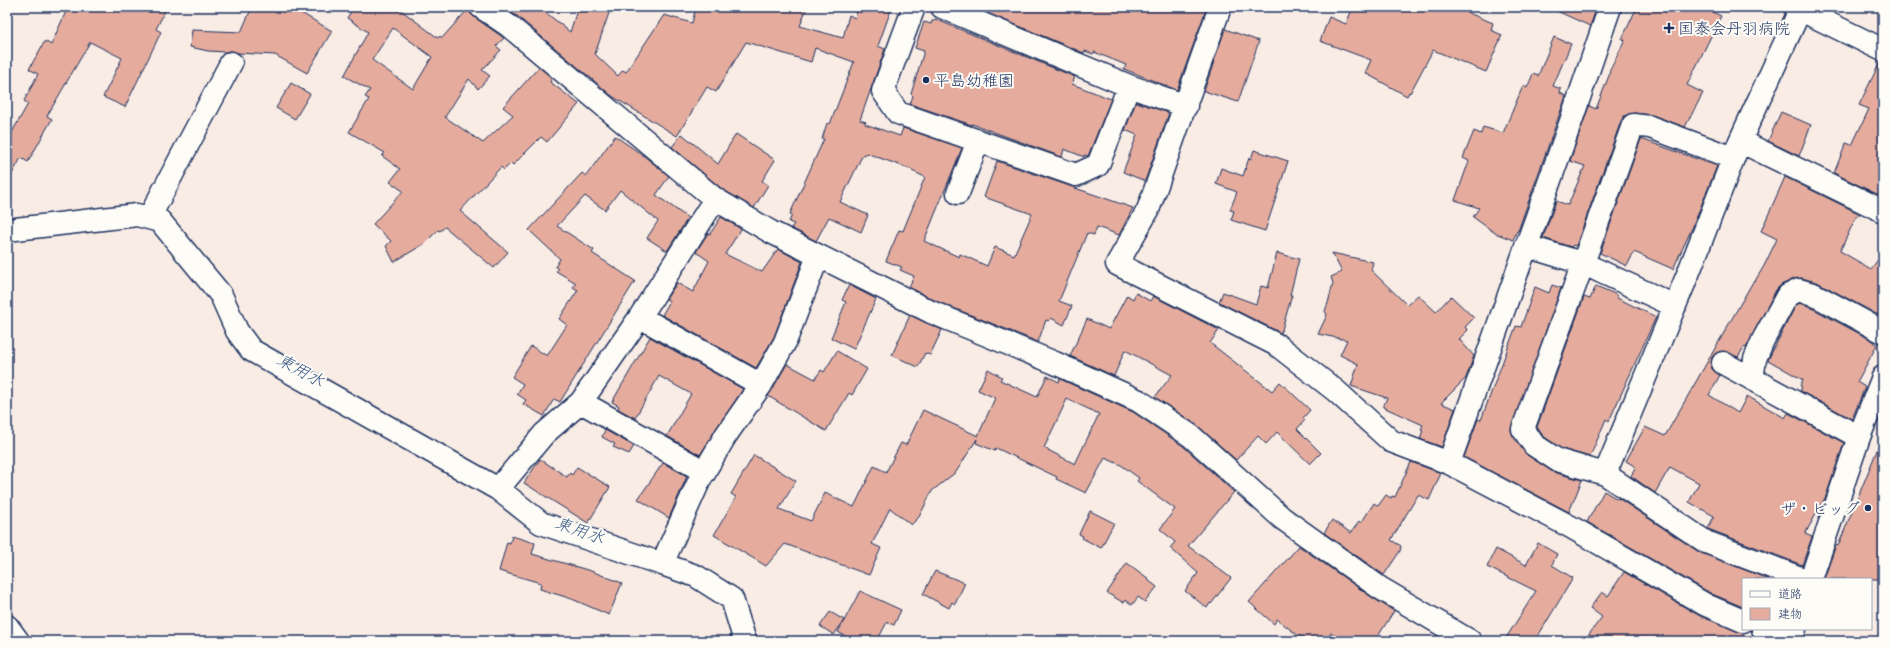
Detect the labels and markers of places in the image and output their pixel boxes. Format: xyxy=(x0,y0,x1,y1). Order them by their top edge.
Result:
place label: 国泰会丹羽病院 xyxy=(1678,19,1790,42)
marker: 国泰会丹羽病院 xyxy=(1663,22,1675,34)
place label: 平島幼稚園 xyxy=(934,71,1014,94)
marker: 平島幼稚園 xyxy=(921,75,931,85)
place label: ザ・ビッグ xyxy=(1780,499,1860,522)
marker: ザ・ビッグ xyxy=(1863,503,1873,513)

